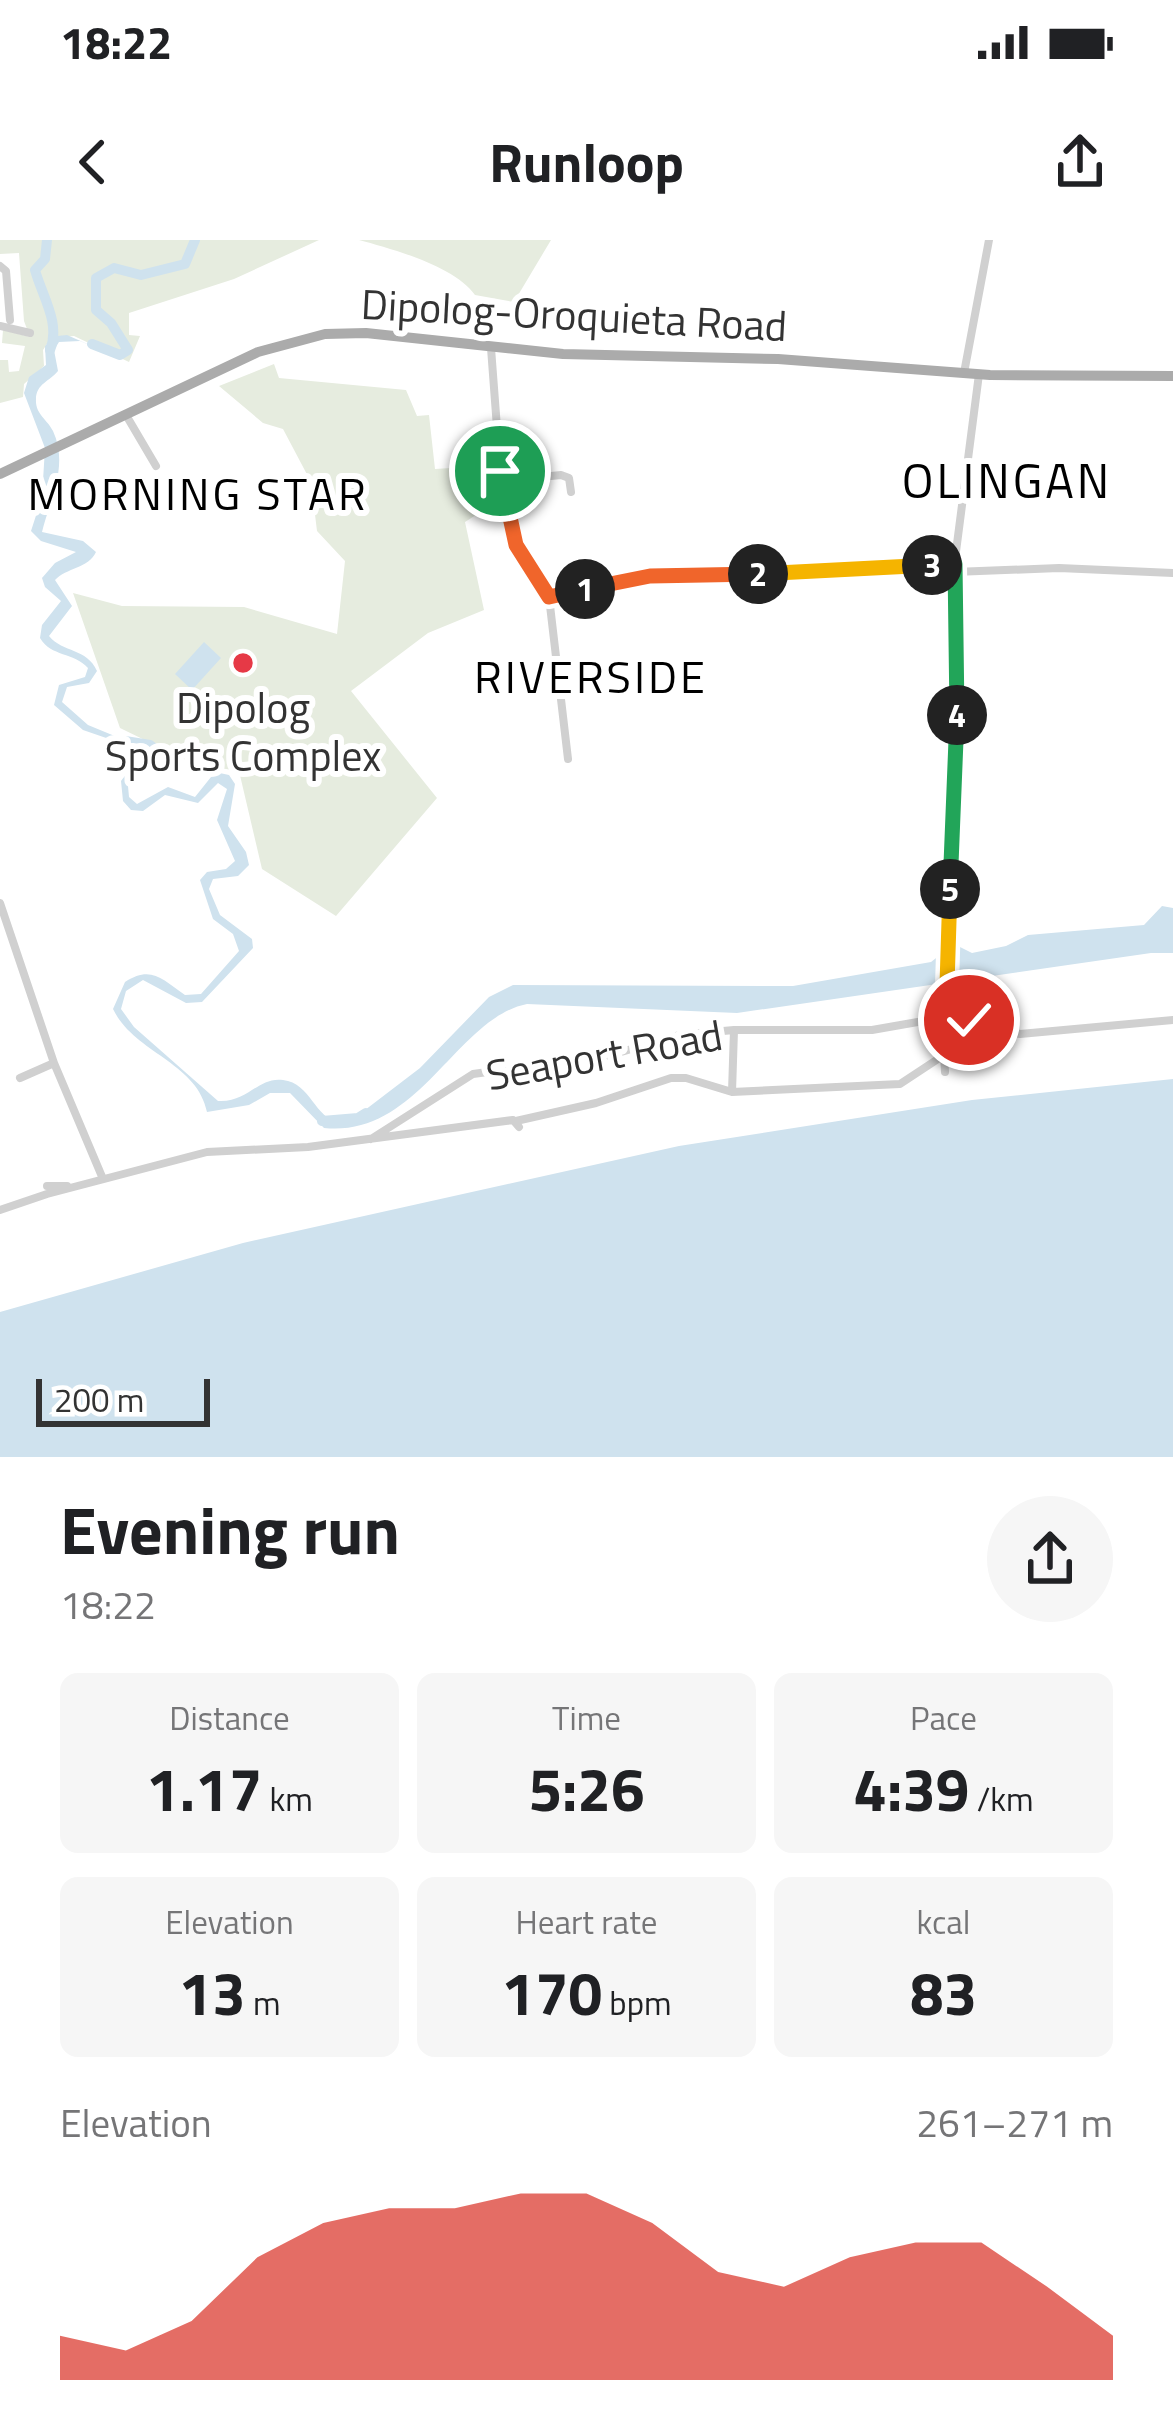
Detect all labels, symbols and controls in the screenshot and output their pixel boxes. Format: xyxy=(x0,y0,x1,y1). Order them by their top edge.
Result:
text: 18:22 xyxy=(60,8,172,76)
text: Runloop xyxy=(489,121,684,203)
icon: back xyxy=(60,129,126,195)
icon: share xyxy=(1047,129,1113,195)
street label: Dipolog-Oroquieta Road xyxy=(359,271,789,357)
pin xyxy=(449,420,551,522)
icon: arrive xyxy=(467,438,533,504)
district label: OLINGAN xyxy=(902,444,1112,517)
district label: MORNING STAR xyxy=(27,459,369,527)
pin: 3 xyxy=(902,535,962,595)
text: 3 xyxy=(923,540,941,590)
pin: 2 xyxy=(728,544,788,604)
text: 2 xyxy=(749,549,767,599)
pin: 1 xyxy=(555,559,615,619)
text: 1 xyxy=(576,564,594,614)
district label: RIVERSIDE xyxy=(474,642,708,710)
marker: Dipolog Sports Complex xyxy=(230,650,256,676)
place label: Dipolog Sports Complex xyxy=(105,675,381,787)
pin: 4 xyxy=(927,685,987,745)
text: 4 xyxy=(948,690,966,740)
pin: 5 xyxy=(920,859,980,919)
text: 5 xyxy=(941,864,959,914)
pin xyxy=(918,969,1020,1071)
icon: check xyxy=(936,987,1002,1053)
street label: Seaport Road xyxy=(481,1002,727,1106)
scale bar xyxy=(36,1373,210,1426)
text: 200 m xyxy=(54,1375,144,1425)
text: Evening run xyxy=(60,1479,400,1580)
button: share xyxy=(987,1496,1113,1622)
text: 18:22 xyxy=(60,1575,156,1634)
text: Distance xyxy=(169,1693,290,1743)
text: Time xyxy=(552,1693,621,1743)
text: Pace xyxy=(910,1693,977,1743)
text: 1.17 xyxy=(146,1743,262,1834)
text: 5:26 xyxy=(528,1743,645,1834)
text: 4:39 xyxy=(853,1743,969,1834)
text: km xyxy=(262,1774,313,1824)
text: /km xyxy=(969,1774,1034,1824)
text: Elevation xyxy=(165,1897,294,1947)
text: Heart rate xyxy=(516,1897,657,1947)
text: kcal xyxy=(917,1897,970,1947)
text: 13 xyxy=(178,1947,246,2038)
text: 170 xyxy=(501,1947,602,2038)
text: 83 xyxy=(910,1947,977,2038)
text: m xyxy=(246,1978,281,2028)
text: bpm xyxy=(602,1978,672,2028)
text: Elevation xyxy=(60,2093,212,2152)
text: 261–271 m xyxy=(916,2093,1113,2152)

